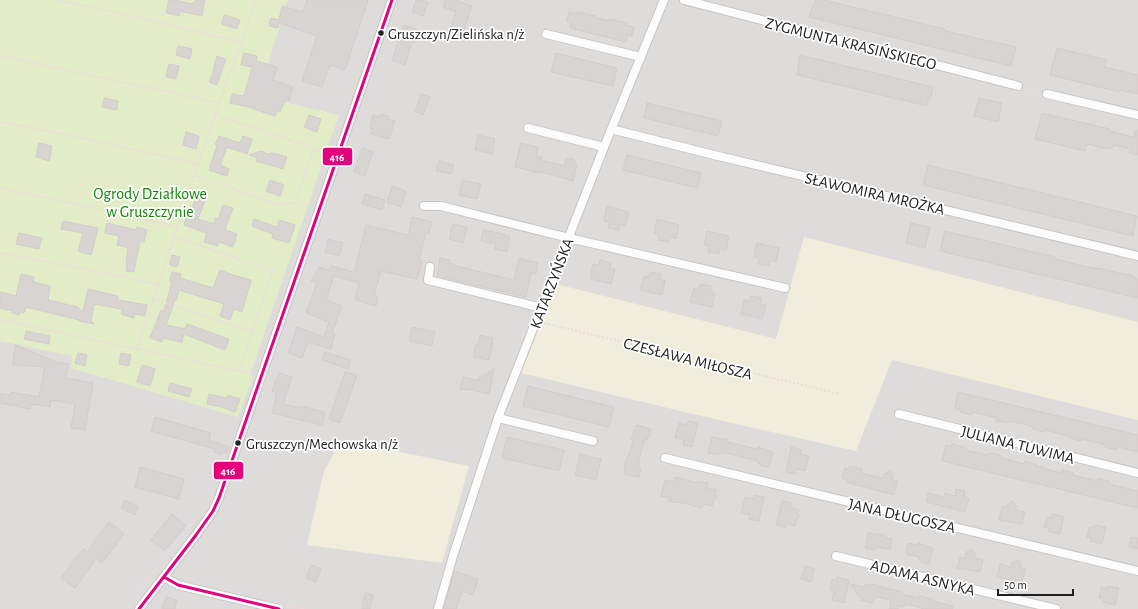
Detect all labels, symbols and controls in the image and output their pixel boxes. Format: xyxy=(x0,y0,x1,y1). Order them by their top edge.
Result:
street label: ZYGMUNTA KRASIŃSKIEGO xyxy=(764,13,938,73)
place label: Gruszczyn/Zielińska n/ż xyxy=(388,27,524,42)
marker: Gruszczyn/Zielińska n/ż xyxy=(376,28,386,38)
line badge: 416 xyxy=(322,147,353,166)
text: 416 xyxy=(330,152,344,163)
street label: SŁAWOMIRA MROŻKA xyxy=(803,168,947,218)
park label: Ogrody Działkowe w Gruszczynie xyxy=(93,186,207,221)
street label: KATARZYŃSKA xyxy=(525,235,577,331)
street label: CZESŁAWA MIŁOSZA xyxy=(622,335,754,383)
street label: JULIANA TUWIMA xyxy=(959,423,1076,467)
place label: Gruszczyn/Mechowska n/ż xyxy=(246,437,398,452)
marker: Gruszczyn/Mechowska n/ż xyxy=(233,438,243,448)
line badge: 416 xyxy=(213,461,244,480)
text: 416 xyxy=(221,466,235,477)
street label: JANA DŁUGOSZA xyxy=(847,496,957,536)
street label: ADAMA ASNYKA xyxy=(869,557,977,599)
scale bar xyxy=(998,571,1073,597)
text: 50 m xyxy=(1004,579,1027,591)

